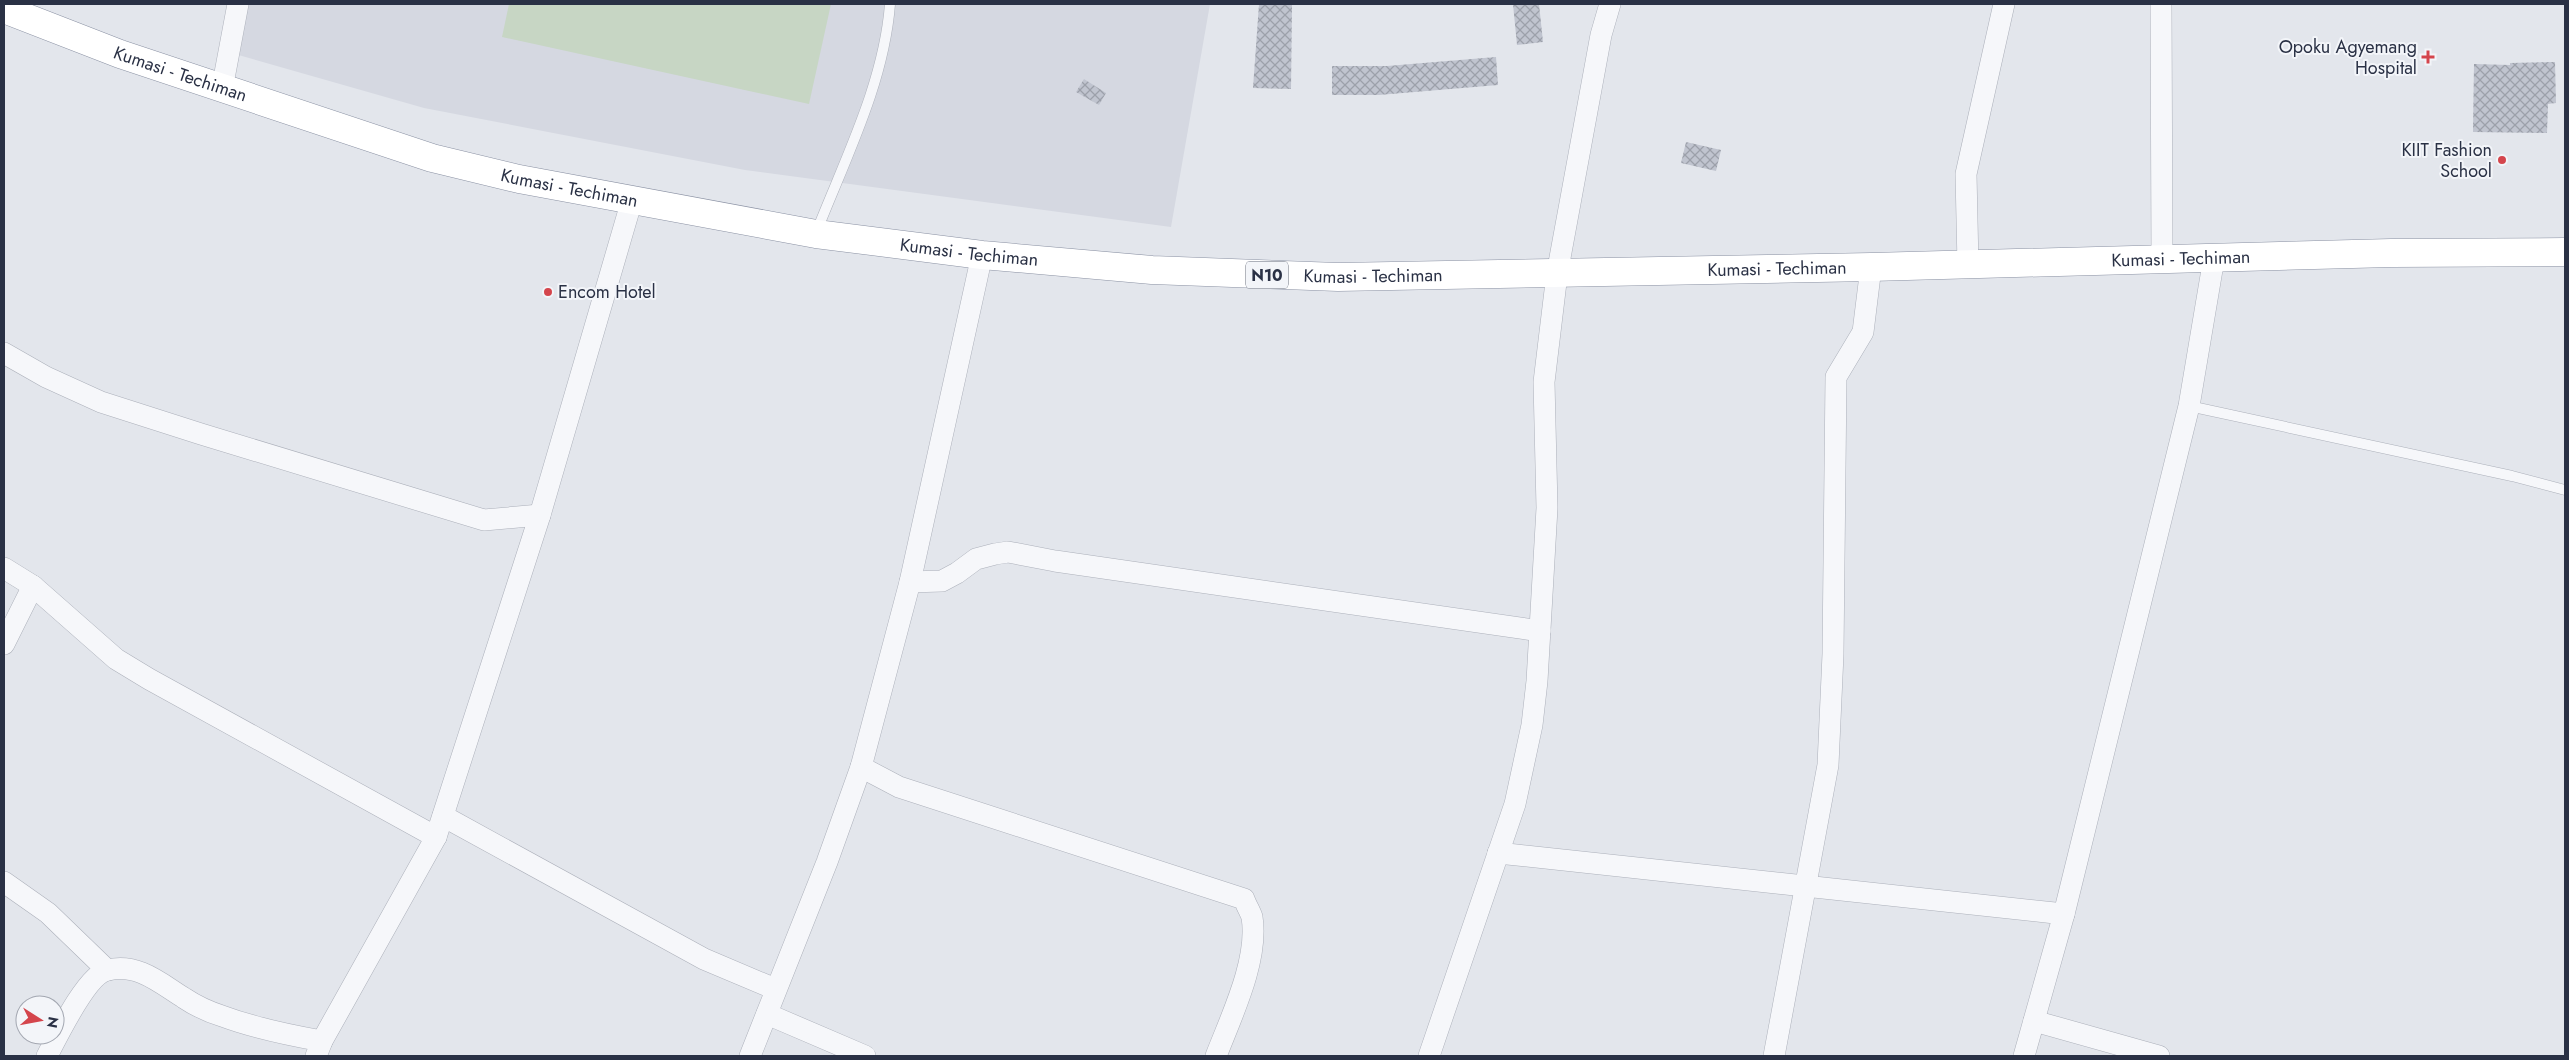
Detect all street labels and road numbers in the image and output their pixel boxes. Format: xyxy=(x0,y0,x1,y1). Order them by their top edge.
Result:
street label: Kumasi - Techiman xyxy=(110,40,250,108)
street label: Kumasi - Techiman xyxy=(498,162,640,214)
street label: Kumasi - Techiman xyxy=(898,232,1039,273)
street label: Kumasi - Techiman xyxy=(2111,244,2251,274)
street label: Kumasi - Techiman xyxy=(1707,254,1847,283)
road number: N10 xyxy=(1246,262,1288,288)
street label: Kumasi - Techiman xyxy=(1303,262,1443,290)

